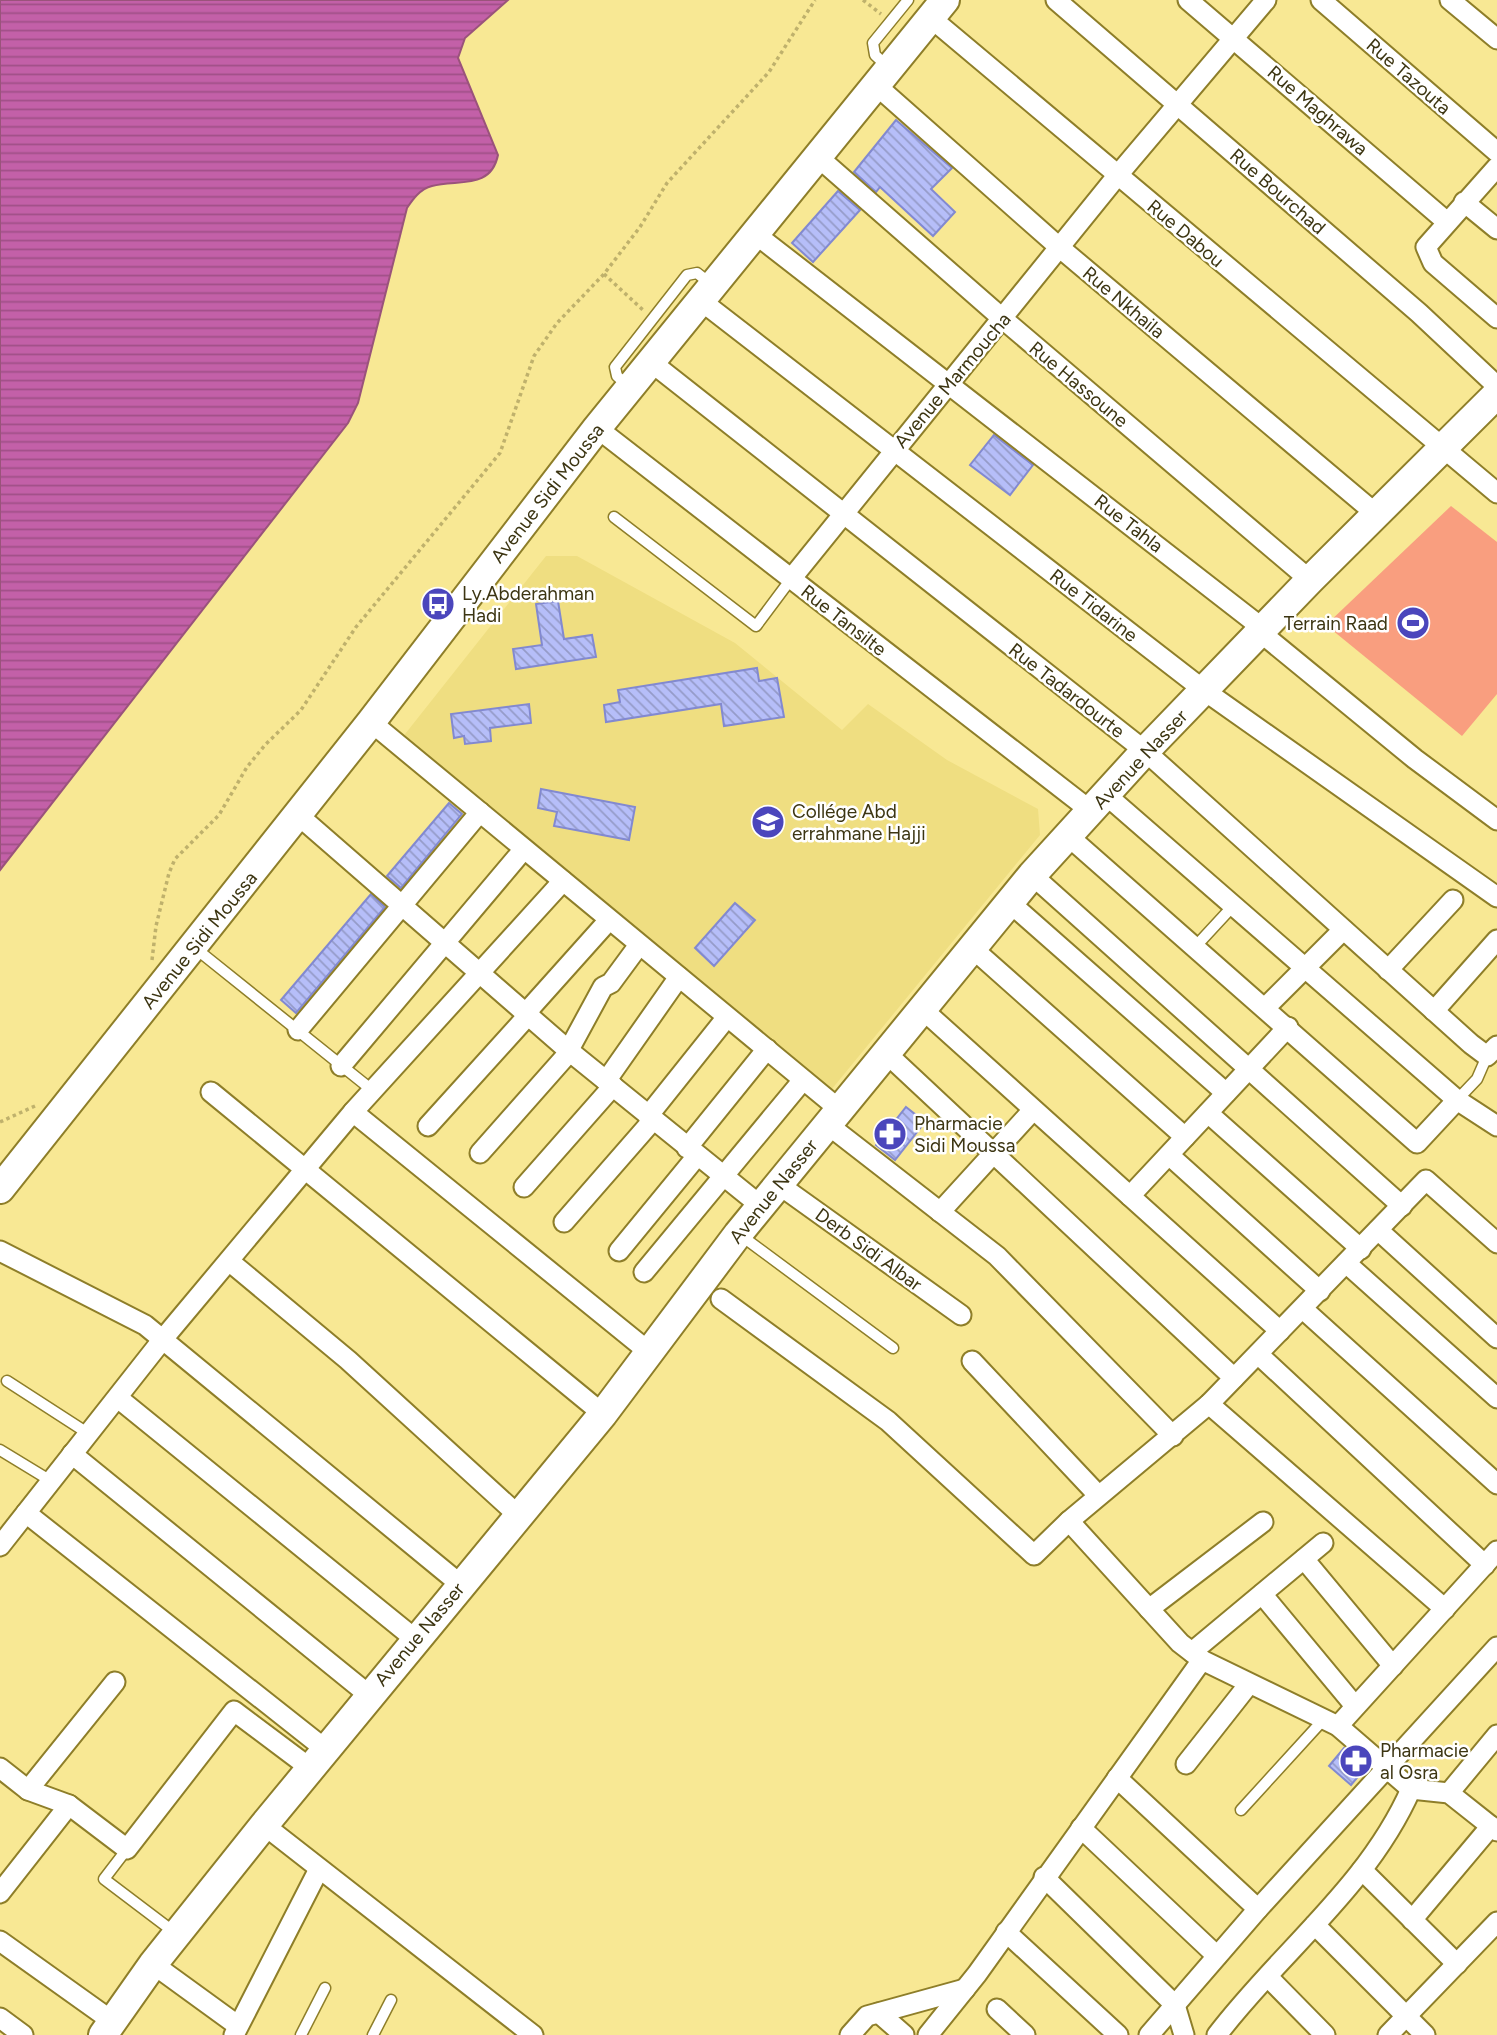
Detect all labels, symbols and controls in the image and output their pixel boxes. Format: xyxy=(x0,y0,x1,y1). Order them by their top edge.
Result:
street label: Rue Tazouta xyxy=(1362,33,1456,119)
street label: Rue Maghrawa xyxy=(1263,61,1373,160)
street label: Rue Bourchad xyxy=(1225,144,1330,239)
street label: Rue Dabou xyxy=(1143,195,1229,272)
street label: Rue Nkhaila xyxy=(1078,261,1169,343)
street label: Avenue Marmoucha xyxy=(889,308,1016,453)
street label: Rue Hassoune xyxy=(1025,336,1133,432)
street label: Avenue Sidi Moussa xyxy=(486,419,609,568)
street label: Rue Tahla xyxy=(1090,489,1168,557)
street label: Rue Tidarine xyxy=(1045,564,1142,647)
street label: Rue Tansilte xyxy=(796,580,891,661)
place label: Ly.Abderahman Hadi xyxy=(462,582,594,627)
bus stop icon: Ly.Abderahman Hadi xyxy=(419,585,457,623)
sports icon: Terrain Raad xyxy=(1394,604,1432,642)
place label: Terrain Raad xyxy=(1284,612,1388,635)
street label: Rue Tadardourte xyxy=(1004,638,1129,743)
street label: Avenue Nasser xyxy=(1088,704,1193,814)
place label: Collége Abd errahmane Hajji xyxy=(792,800,926,845)
school or university icon: Collége Abd errahmane Hajji xyxy=(749,803,787,841)
street label: Avenue Sidi Moussa xyxy=(137,867,262,1014)
place label: Pharmacie Sidi Moussa xyxy=(914,1112,1015,1157)
pharmacy icon: Pharmacie Sidi Moussa xyxy=(871,1115,909,1153)
street label: Avenue Nasser xyxy=(724,1134,823,1248)
street label: Derb Sidi Albar xyxy=(811,1203,927,1296)
street label: Avenue Nasser xyxy=(369,1578,470,1691)
place label: Pharmacie al Osra xyxy=(1380,1739,1469,1784)
pharmacy icon: Pharmacie al Osra xyxy=(1337,1742,1375,1780)

